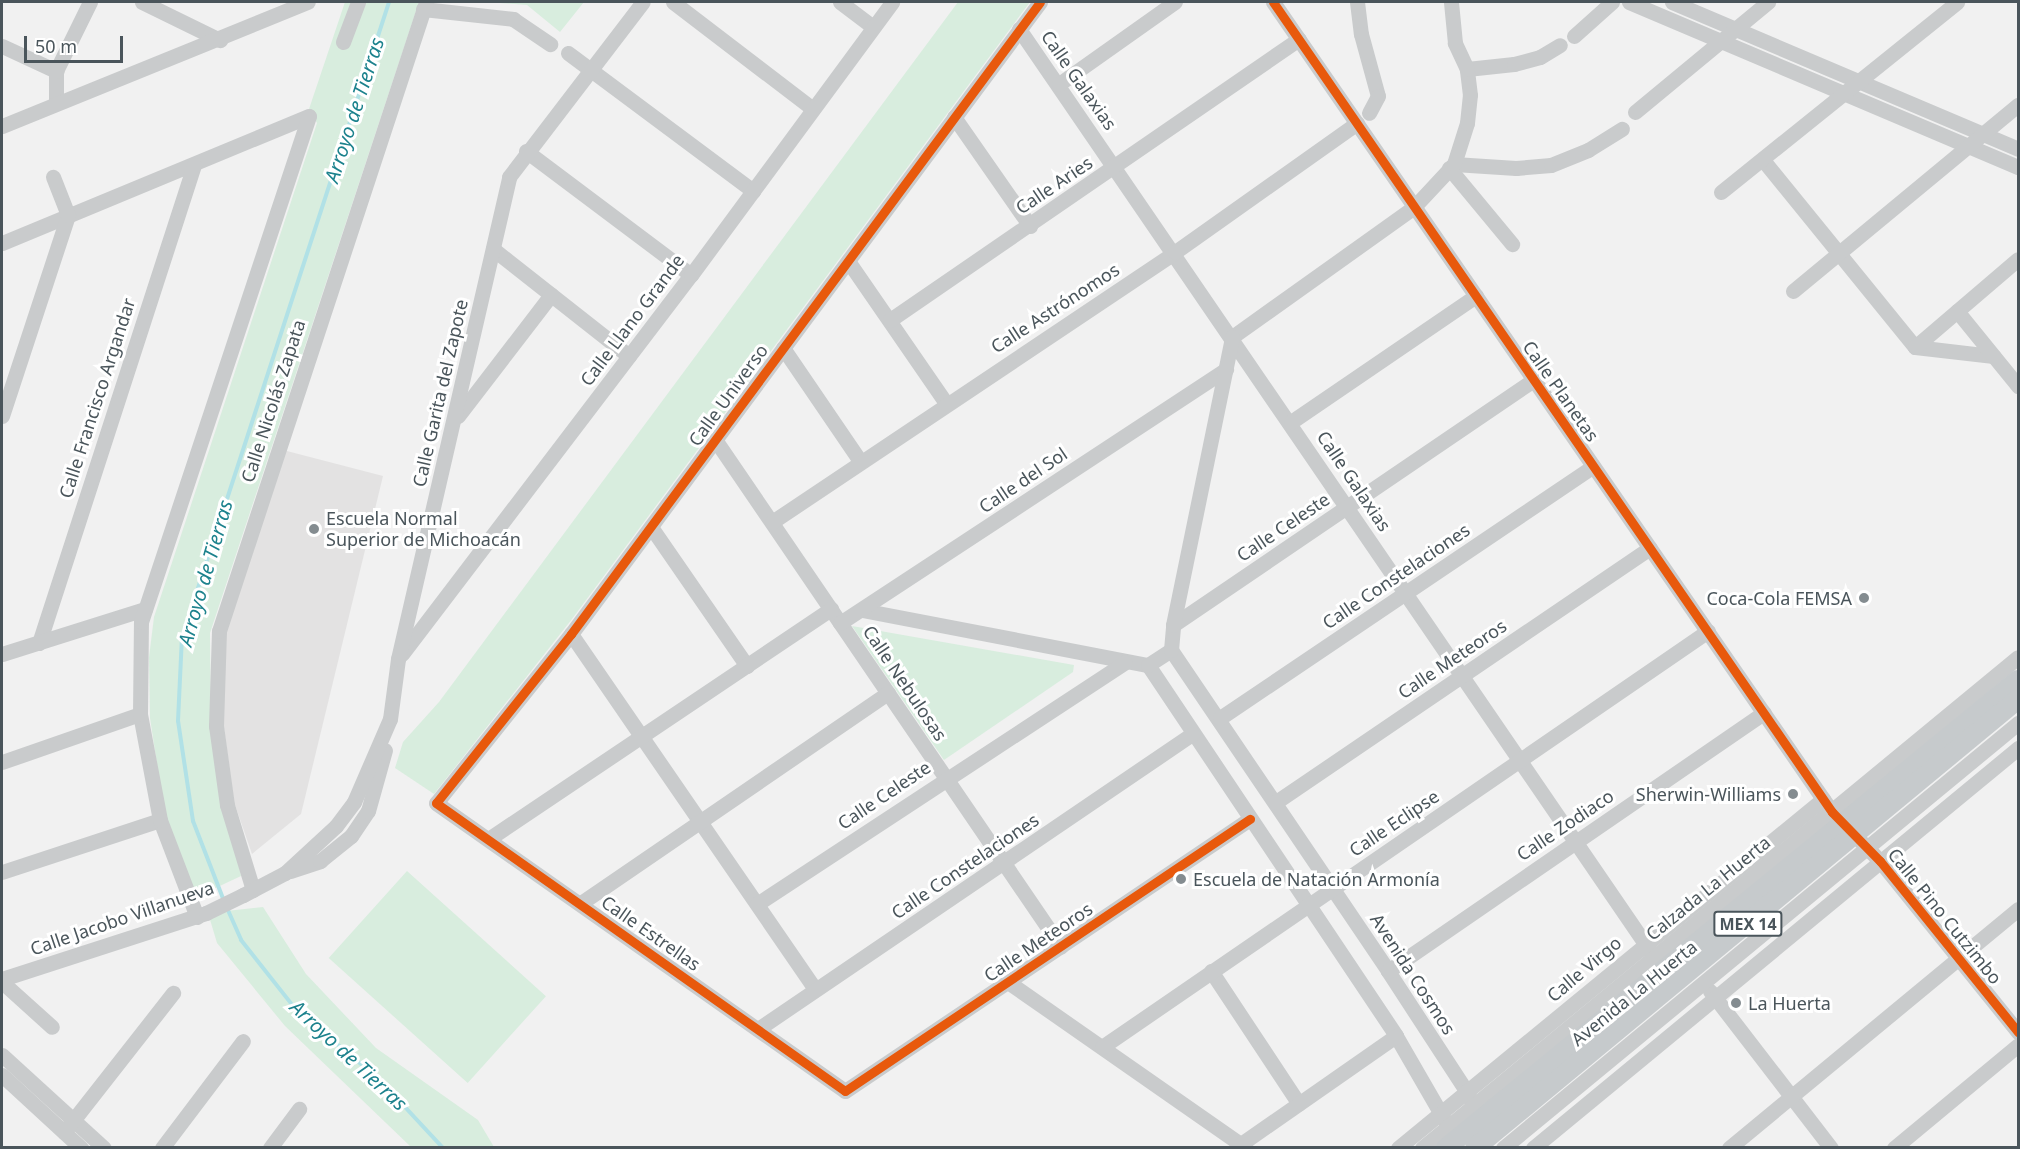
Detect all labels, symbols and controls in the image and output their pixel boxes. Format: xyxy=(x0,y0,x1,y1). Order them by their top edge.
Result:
scale bar xyxy=(27,24,126,62)
street label: Calle Galaxias xyxy=(1037,26,1121,134)
text: 50 m xyxy=(35,34,77,58)
water label: Arroyo de Tierras xyxy=(319,35,389,185)
street label: Calle Aries xyxy=(1012,151,1096,219)
street label: Calle Llano Grande xyxy=(576,250,688,390)
street label: Calle Astrónomos xyxy=(987,258,1123,358)
street label: Calle Francisco Argandar xyxy=(54,295,140,501)
street label: Calle Garita del Zapote xyxy=(408,297,472,489)
street label: Calle Nicolás Zapata xyxy=(237,317,309,485)
street label: Calle Planetas xyxy=(1518,337,1604,445)
street label: Calle Universo xyxy=(684,340,772,450)
street label: Calle Galaxias xyxy=(1312,427,1396,535)
street label: Calle del Sol xyxy=(975,443,1071,517)
street label: Calle Celeste xyxy=(1233,488,1333,566)
water label: Arroyo de Tierras xyxy=(173,497,237,649)
place label: Escuela Normal Superior de Michoacán xyxy=(326,508,521,550)
street label: Calle Constelaciones xyxy=(1318,519,1474,633)
marker: Escuela Normal Superior de Michoacán xyxy=(307,522,321,536)
place label: Coca-Cola FEMSA xyxy=(1706,587,1852,609)
marker: Coca-Cola FEMSA xyxy=(1857,591,1871,605)
street label: Calle Meteoros xyxy=(1394,615,1510,703)
street label: Calle Nebulosas xyxy=(858,621,952,745)
street label: Calle Celeste xyxy=(834,756,934,834)
place label: Sherwin-Williams xyxy=(1636,783,1781,805)
street label: Calle Eclipse xyxy=(1345,785,1443,861)
street label: Calle Zodiaco xyxy=(1512,785,1618,865)
marker: Sherwin-Williams xyxy=(1786,787,1800,801)
street label: Calle Constelaciones xyxy=(887,809,1043,923)
street label: Calzada La Huerta xyxy=(1642,831,1774,945)
street label: Calle Pino Cutzimbo xyxy=(1884,844,2006,988)
place label: Escuela de Natación Armonía xyxy=(1193,868,1440,890)
marker: Escuela de Natación Armonía xyxy=(1174,872,1188,886)
street label: Calle Jacobo Villanueva xyxy=(27,876,217,960)
street label: Calle Estrellas xyxy=(597,891,705,975)
street label: Calle Meteoros xyxy=(980,898,1096,986)
street label: Avenida Cosmos xyxy=(1366,910,1460,1038)
road number: MEX 14 xyxy=(1712,911,1784,937)
street label: Calle Virgo xyxy=(1542,932,1626,1006)
street label: Avenida La Huerta xyxy=(1567,936,1701,1050)
place label: La Huerta xyxy=(1748,992,1831,1014)
water label: Arroyo de Tierras xyxy=(286,995,412,1115)
marker: La Huerta xyxy=(1729,996,1743,1010)

